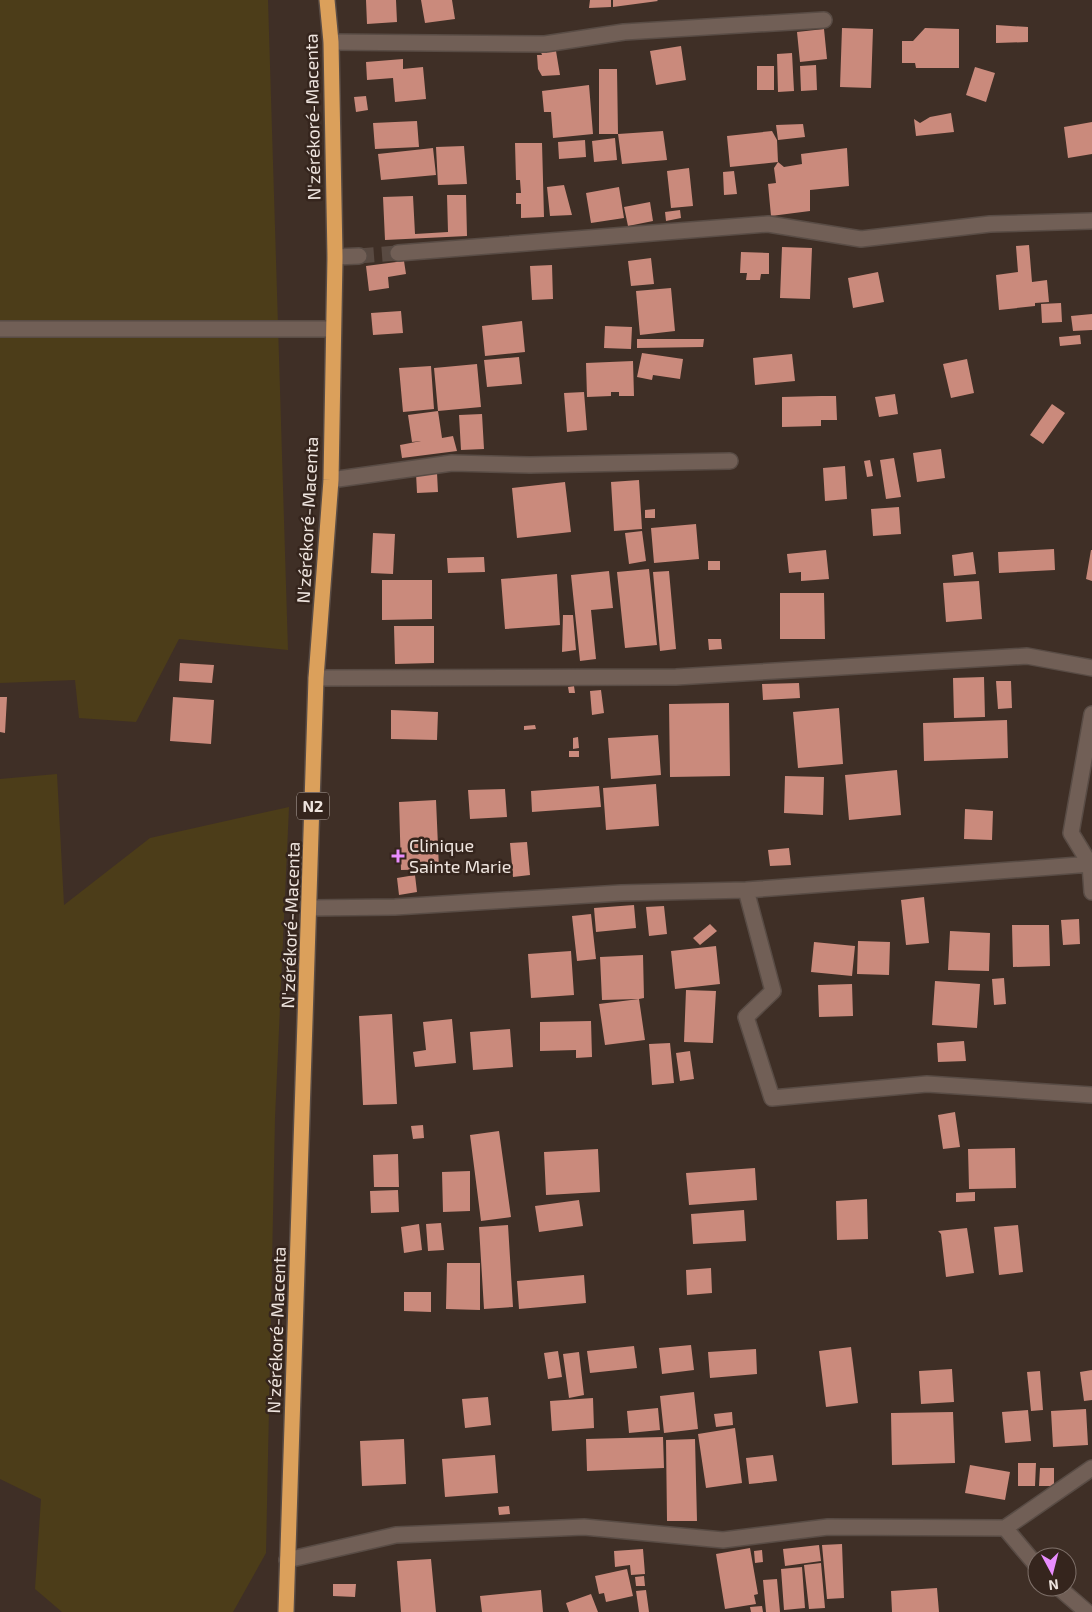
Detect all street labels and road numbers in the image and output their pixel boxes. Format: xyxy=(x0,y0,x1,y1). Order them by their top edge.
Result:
street label: N'zérékoré-Macenta xyxy=(300,33,324,201)
street label: N'zérékoré-Macenta xyxy=(292,436,322,604)
road number: N2 xyxy=(297,792,329,819)
street label: N'zérékoré-Macenta xyxy=(276,841,304,1009)
street label: N'zérékoré-Macenta xyxy=(262,1246,290,1414)

